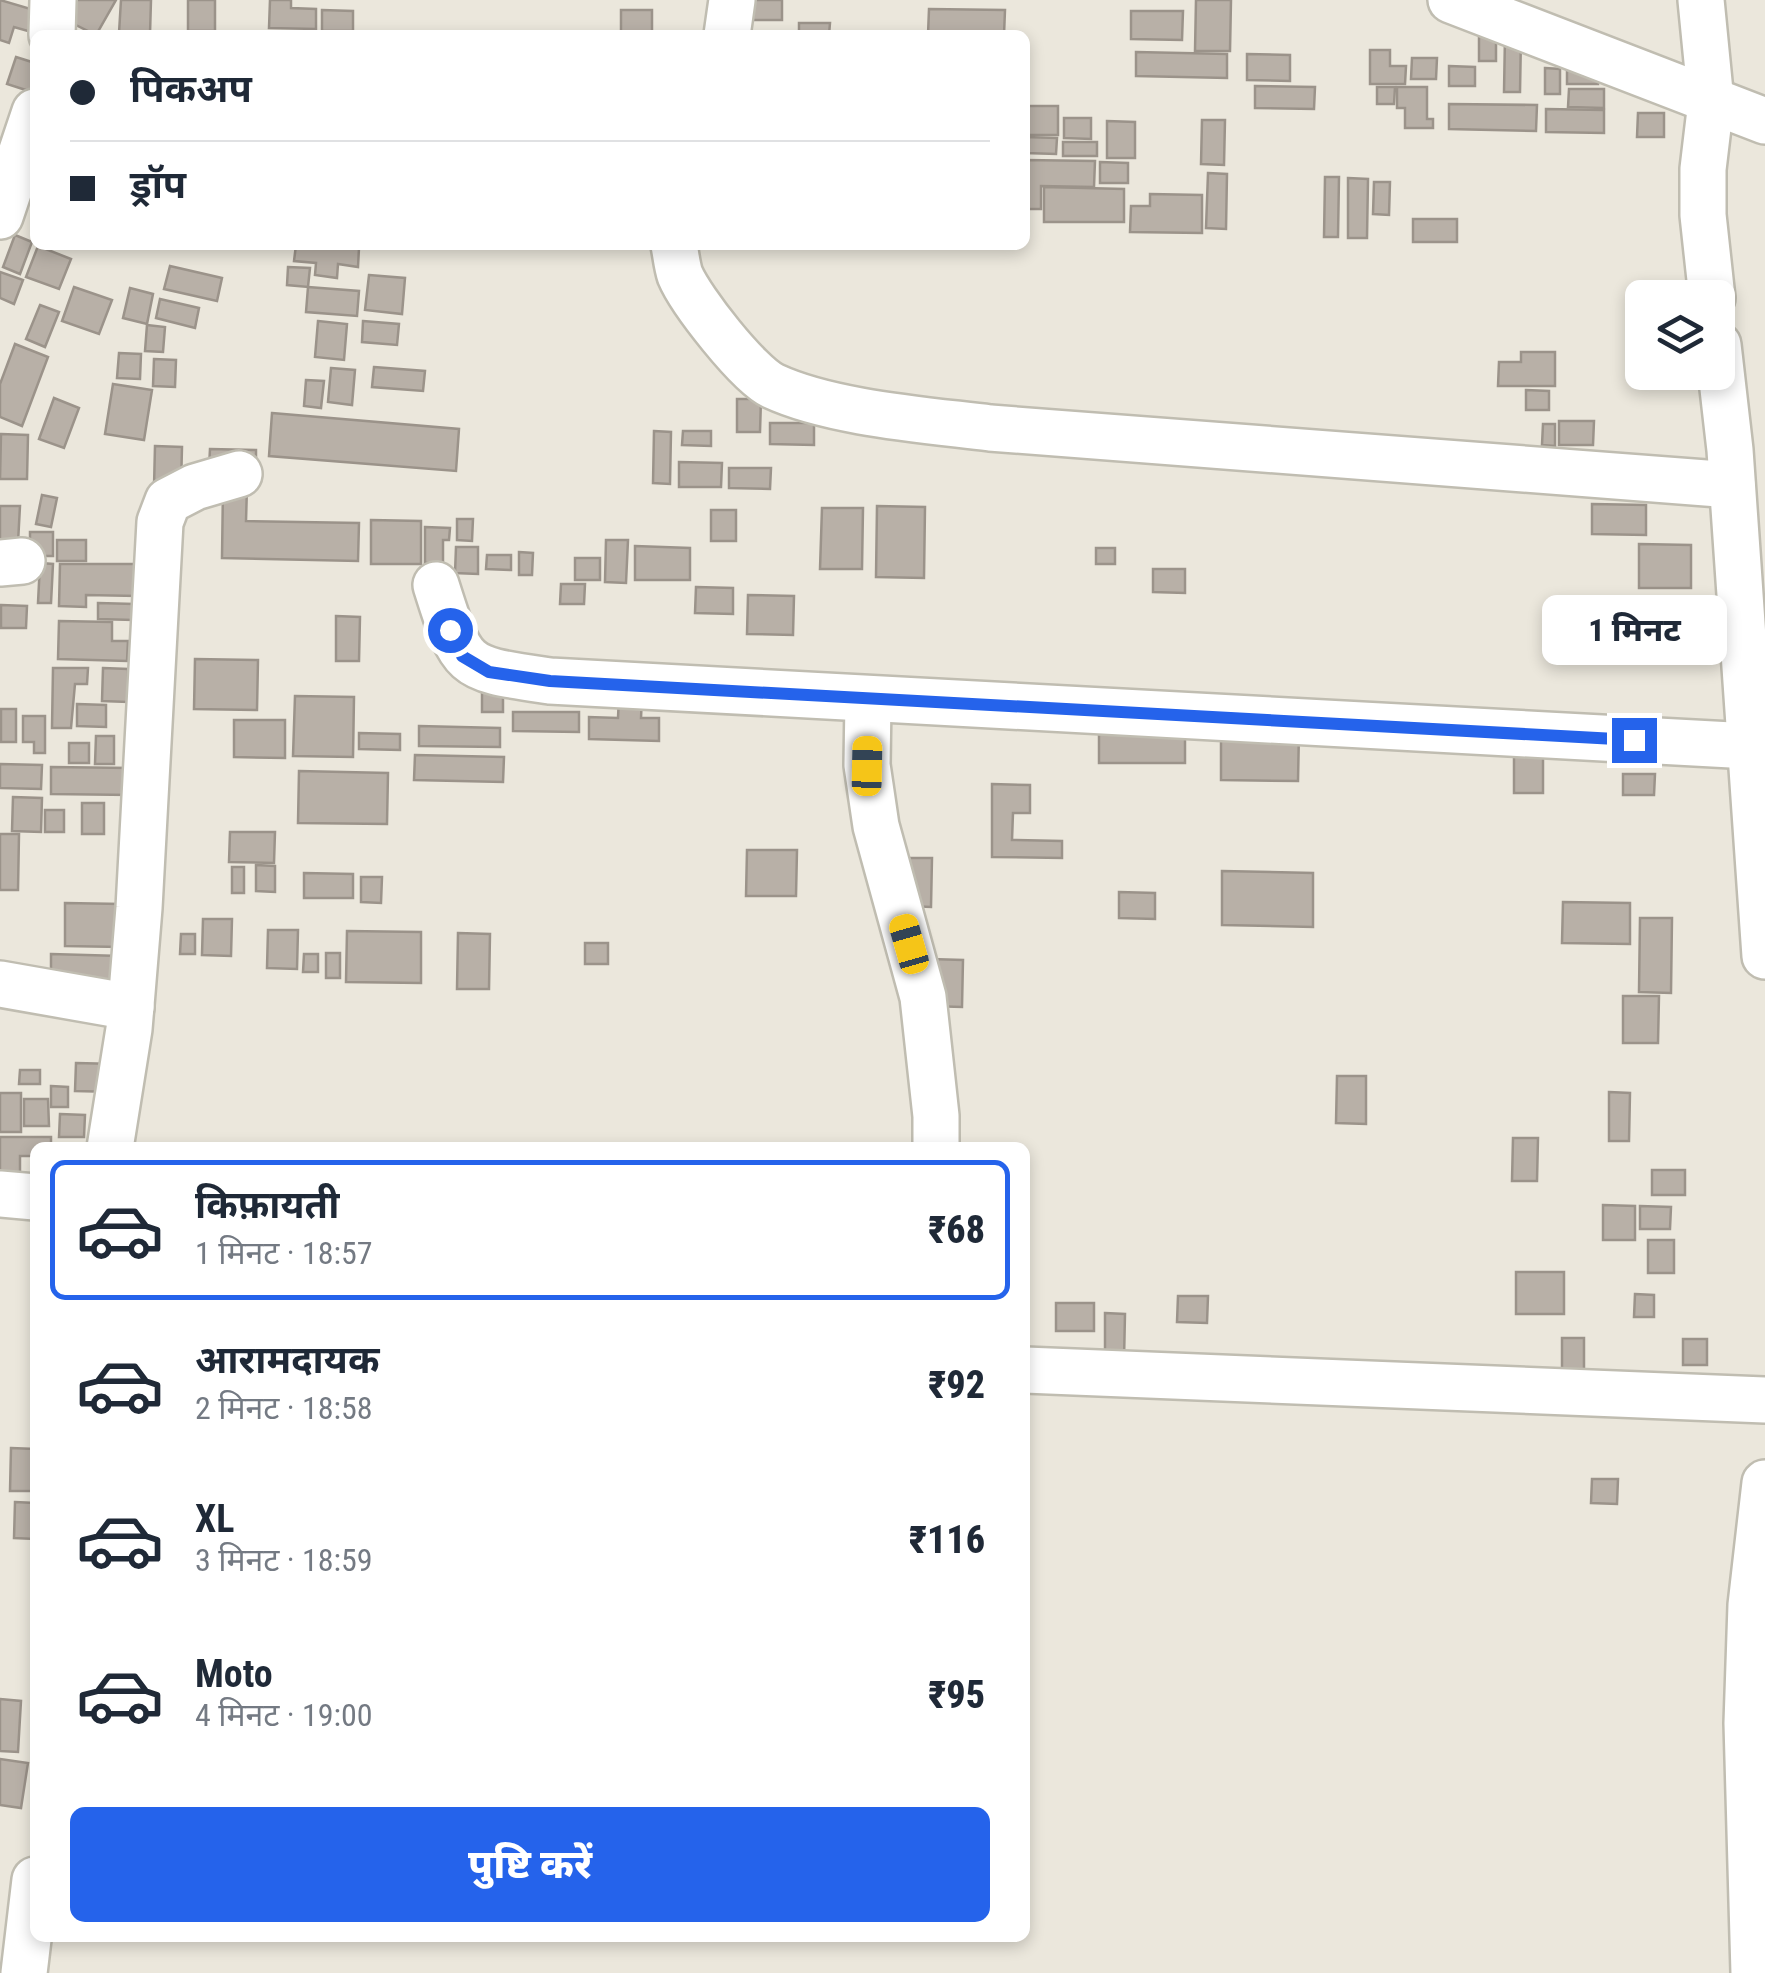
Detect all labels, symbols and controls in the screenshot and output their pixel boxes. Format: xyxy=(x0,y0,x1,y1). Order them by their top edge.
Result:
text: पिकअप xyxy=(130,67,252,111)
text: ड्रॉप xyxy=(130,163,186,207)
map controls xyxy=(1625,280,1735,390)
button: layers xyxy=(1625,280,1735,390)
callout: 1 मिनट xyxy=(1542,595,1726,665)
route start xyxy=(428,608,473,653)
text: 1 मिनट xyxy=(1588,611,1681,649)
route end xyxy=(1612,718,1657,763)
car xyxy=(851,736,883,796)
car xyxy=(886,911,932,977)
text: किफ़ायती xyxy=(195,1183,339,1227)
icon: car xyxy=(75,1185,165,1275)
text: ₹68 xyxy=(928,1208,985,1252)
text: 1 मिनट · 18:57 xyxy=(195,1234,373,1272)
text: आरामदायक xyxy=(195,1338,379,1382)
icon: car xyxy=(75,1340,165,1430)
text: ₹92 xyxy=(928,1363,985,1407)
text: 2 मिनट · 18:58 xyxy=(195,1389,373,1427)
icon: car xyxy=(75,1495,165,1585)
text: XL xyxy=(195,1497,234,1541)
text: ₹116 xyxy=(909,1518,985,1562)
text: 3 मिनट · 18:59 xyxy=(195,1541,373,1579)
icon: car xyxy=(75,1650,165,1740)
text: Moto xyxy=(195,1652,273,1696)
text: ₹95 xyxy=(928,1673,985,1717)
text: 4 मिनट · 19:00 xyxy=(195,1696,373,1734)
button: पुष्टि करें xyxy=(70,1807,990,1922)

